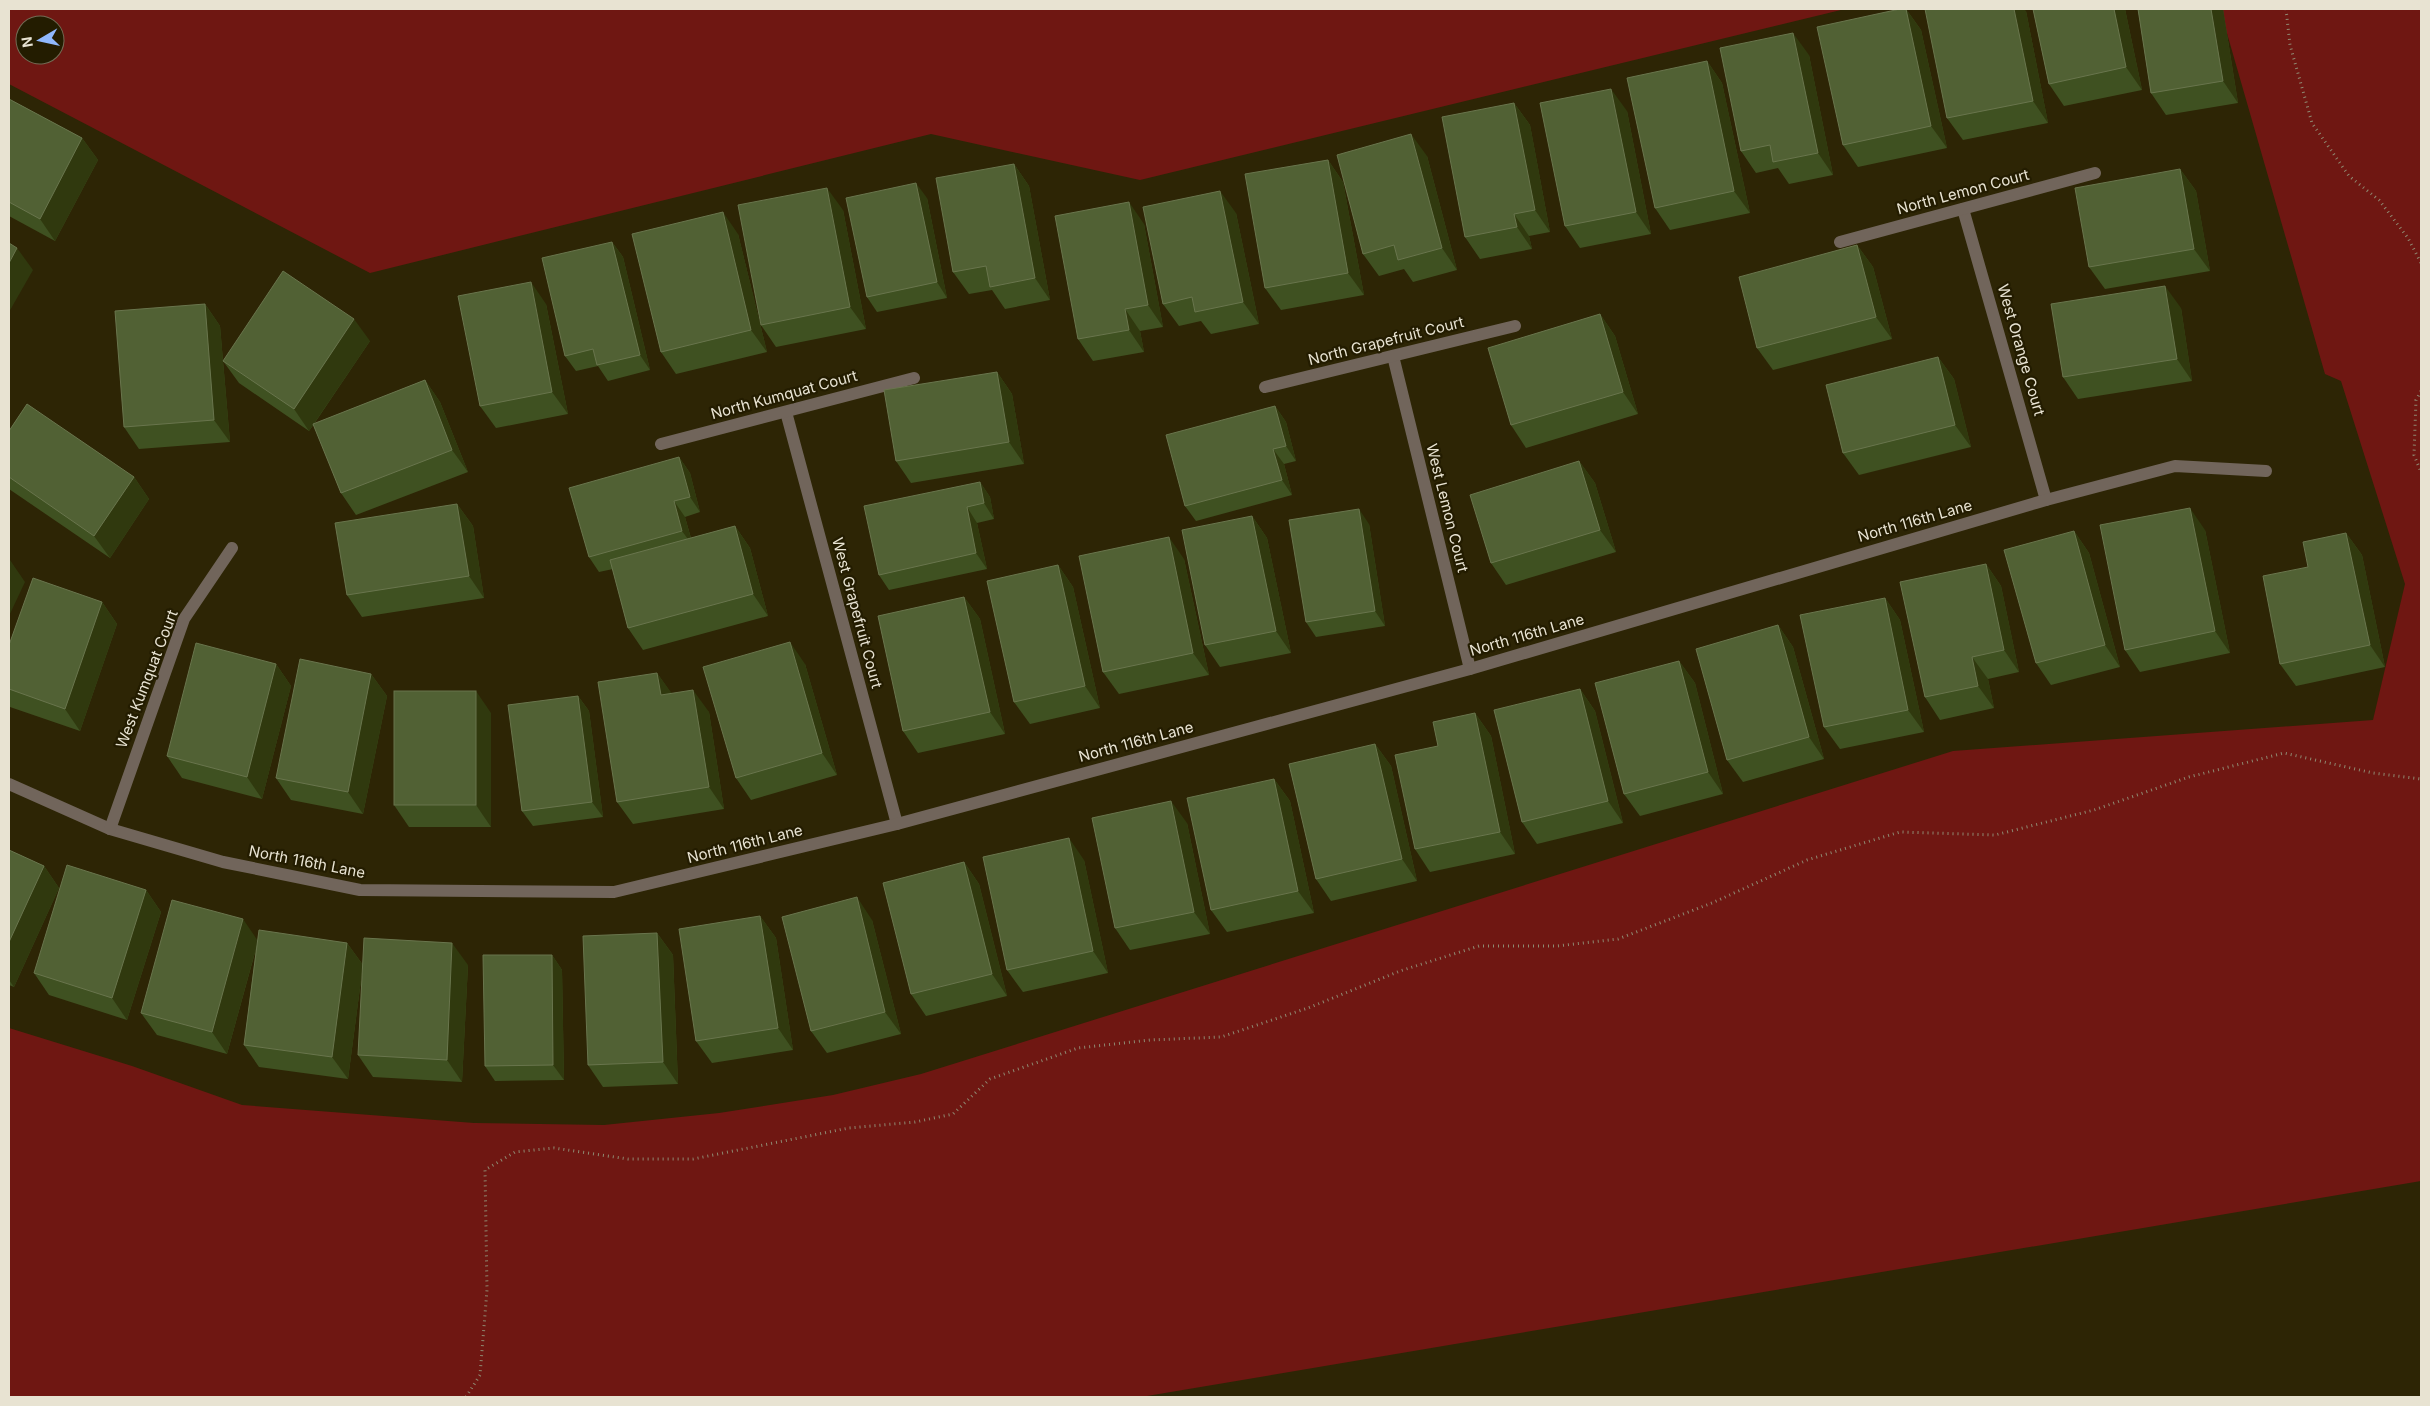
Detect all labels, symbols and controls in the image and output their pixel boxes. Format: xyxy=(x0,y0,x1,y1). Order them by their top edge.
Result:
north arrow xyxy=(15,15,65,65)
text: N xyxy=(17,36,36,49)
street label: North Lemon Court xyxy=(1895,165,2031,218)
street label: West Orange Court xyxy=(1994,282,2049,418)
street label: North Grapefruit Court xyxy=(1306,312,1466,369)
street label: North Kumquat Court xyxy=(708,366,859,423)
street label: West Lemon Court xyxy=(1422,442,1473,574)
street label: North 116th Lane xyxy=(1855,495,1974,546)
street label: West Grapefruit Court xyxy=(828,535,887,690)
street label: West Kumquat Court xyxy=(111,607,182,751)
street label: North 116th Lane xyxy=(1467,609,1586,660)
street label: North 116th Lane xyxy=(1076,717,1195,766)
street label: North 116th Lane xyxy=(685,820,805,867)
street label: North 116th Lane xyxy=(247,841,367,882)

